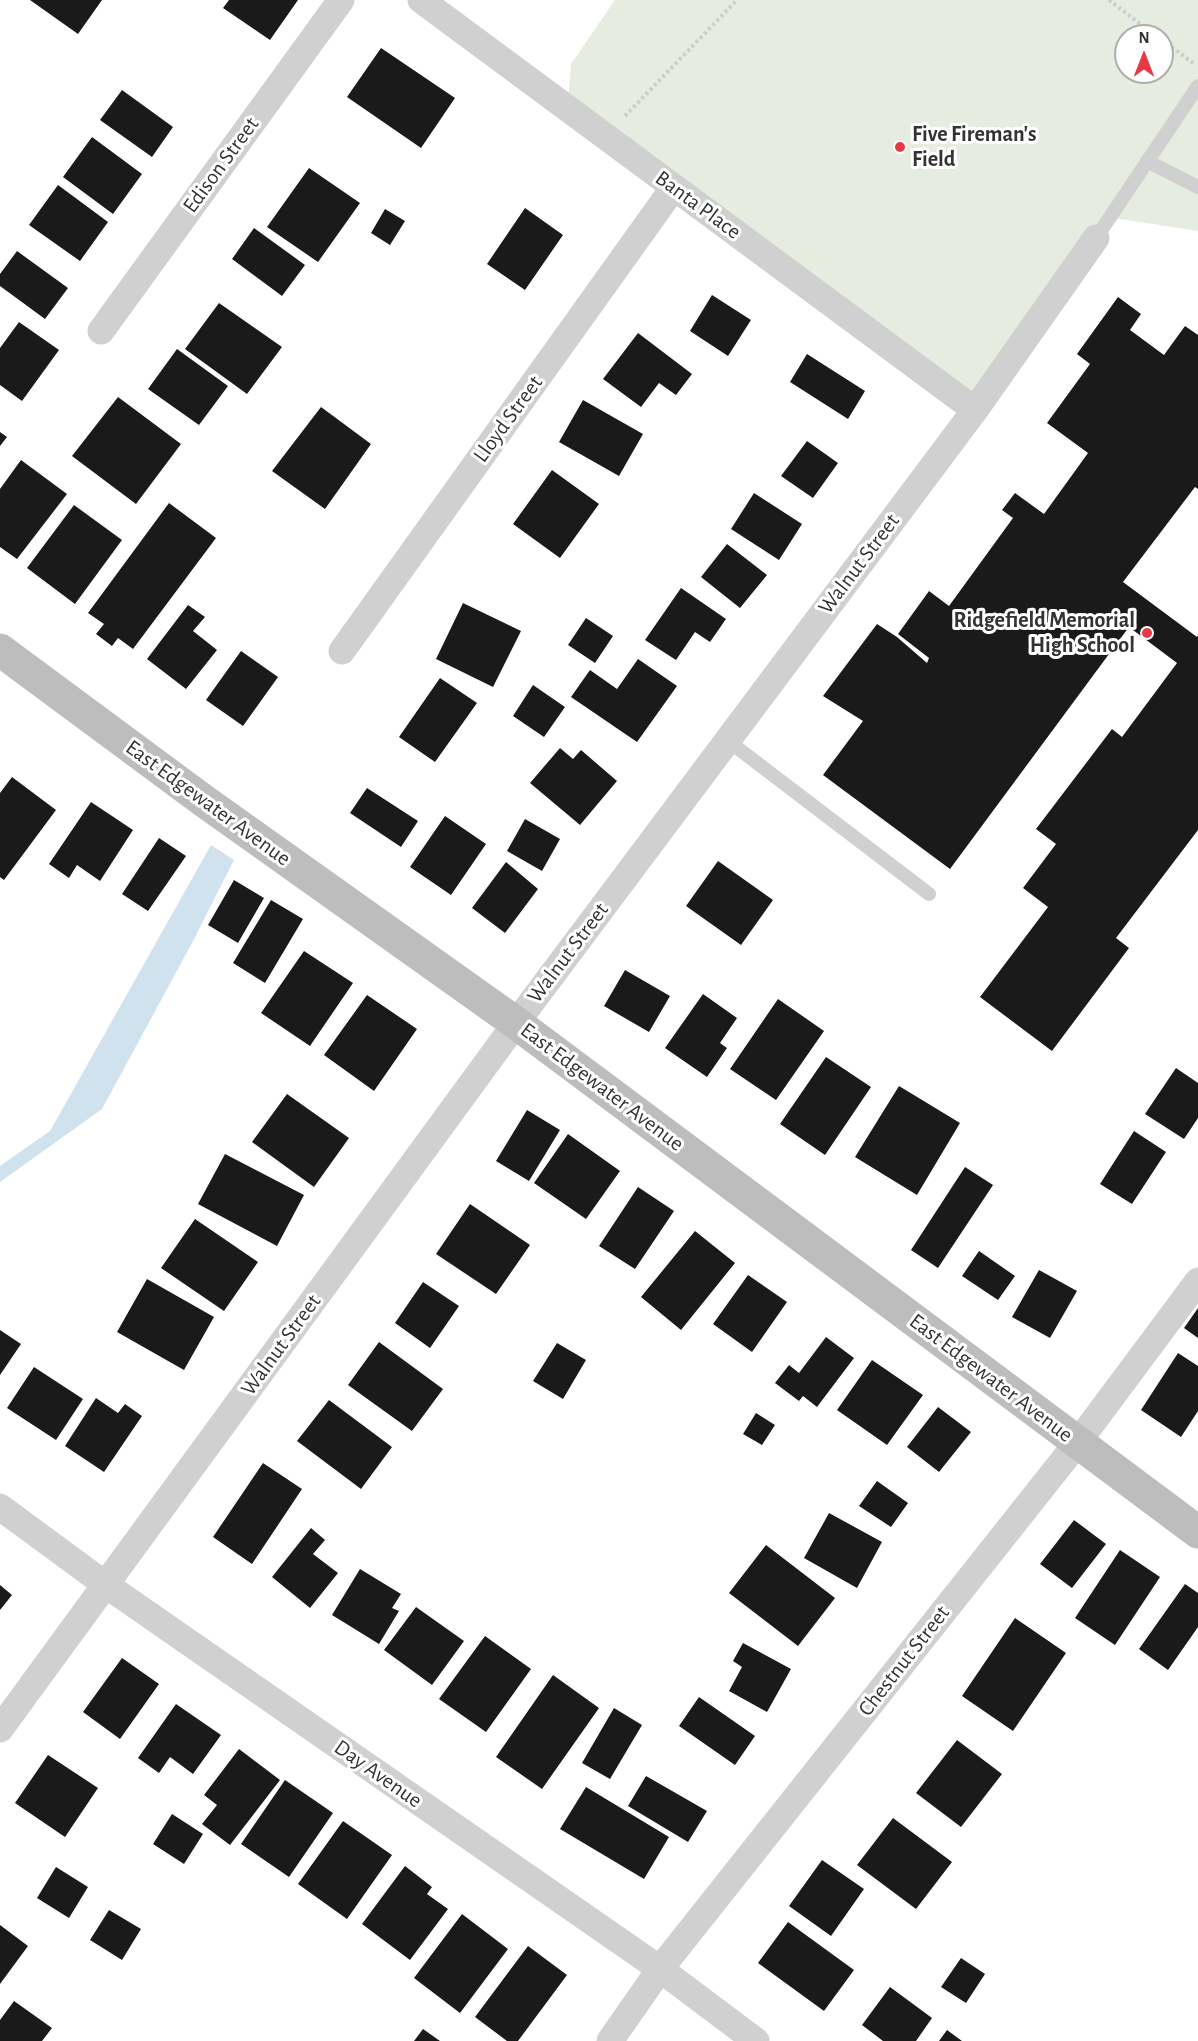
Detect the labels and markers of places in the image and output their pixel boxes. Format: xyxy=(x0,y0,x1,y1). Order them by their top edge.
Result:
place label: Five Fireman's Field xyxy=(912,121,1036,172)
marker: Five Fireman's Field xyxy=(893,140,907,154)
place label: Ridgefield Memorial High School xyxy=(953,607,1135,658)
marker: Ridgefield Memorial High School xyxy=(1140,626,1154,640)

